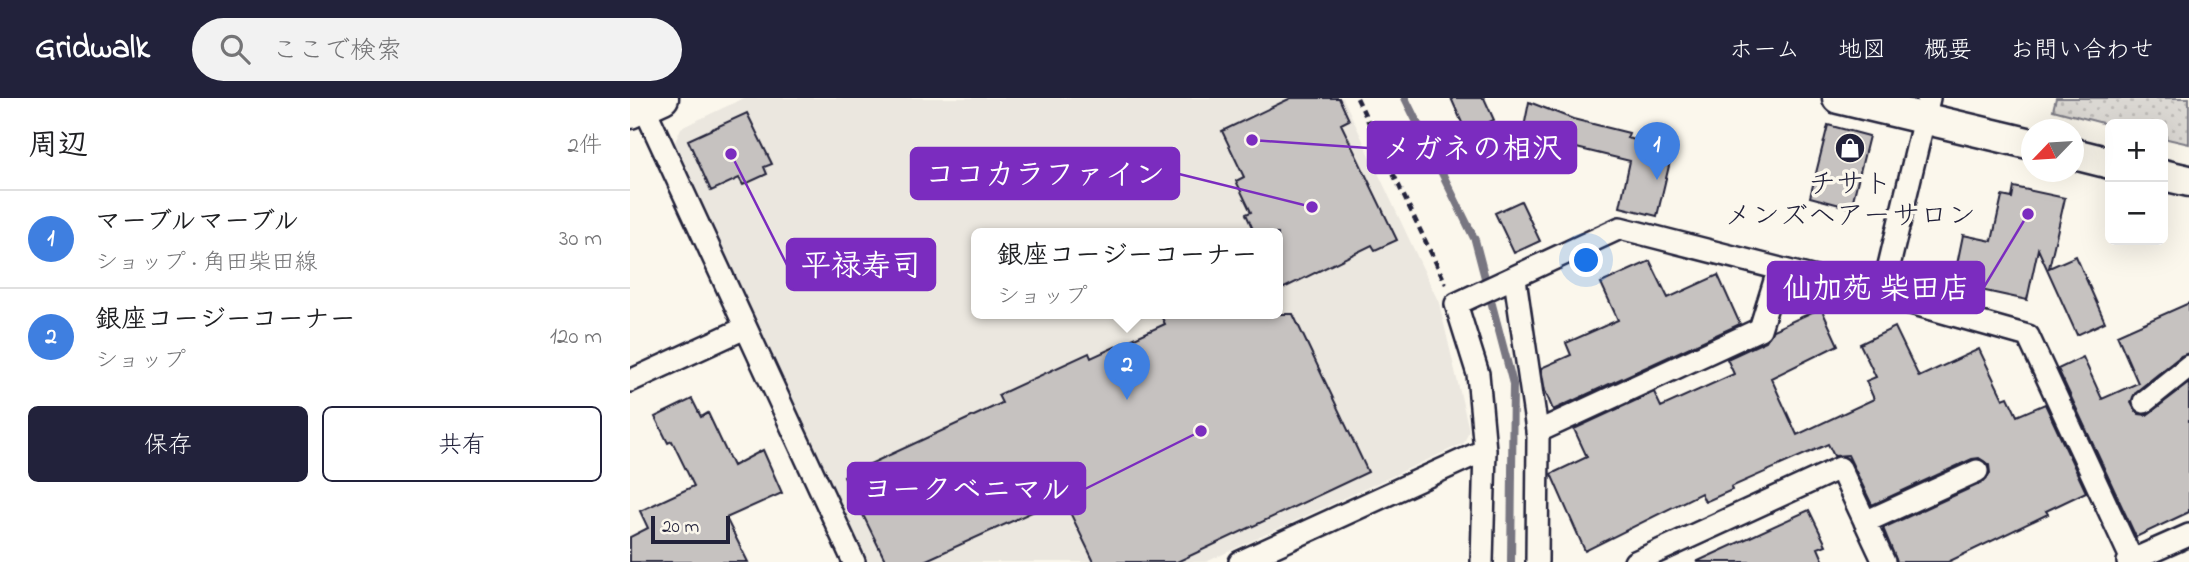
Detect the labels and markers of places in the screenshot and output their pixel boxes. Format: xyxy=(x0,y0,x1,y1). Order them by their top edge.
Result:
callout: メガネの相沢 xyxy=(1368,122,1576,173)
pin: 1 xyxy=(1634,122,1680,180)
shop icon: チサト メンズヘアーサロン xyxy=(1833,131,1867,165)
callout: ココカラファイン xyxy=(911,148,1179,199)
place label: チサト メンズヘアーサロン xyxy=(1724,165,1976,238)
callout: 平禄寿司 xyxy=(787,239,935,290)
callout: 仙加苑 柴田店 xyxy=(1768,262,1984,313)
pin: 2 xyxy=(1104,342,1150,400)
callout: ヨークベニマル xyxy=(848,463,1085,514)

